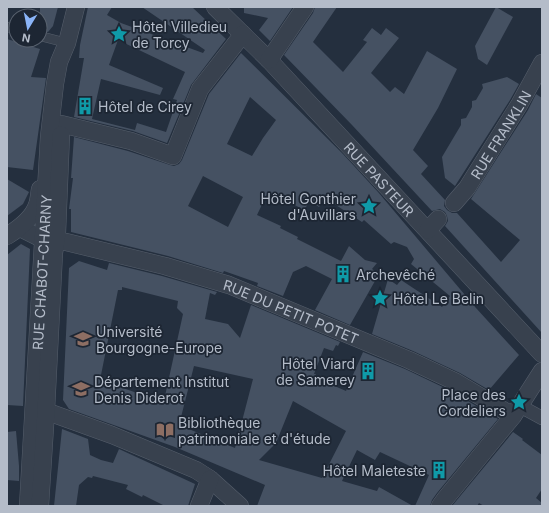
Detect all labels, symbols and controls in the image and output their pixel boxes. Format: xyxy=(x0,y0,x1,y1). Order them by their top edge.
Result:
north arrow xyxy=(8,8,48,48)
place label: Hôtel Villedieu de Torcy xyxy=(132,18,227,51)
place icon: Hôtel Villedieu de Torcy xyxy=(109,24,129,44)
text: N xyxy=(21,30,32,45)
street label: RUE FRANKLIN xyxy=(467,87,534,182)
building icon: Hôtel de Cirey xyxy=(75,96,95,116)
place label: Hôtel de Cirey xyxy=(98,98,192,115)
street label: RUE PASTEUR xyxy=(341,138,418,220)
place label: Hôtel Gonthier d'Auvillars xyxy=(260,190,356,223)
street label: RUE CHABOT-CHARNY xyxy=(28,194,54,350)
place icon: Hôtel Gonthier d'Auvillars xyxy=(359,196,379,216)
building icon: Archevêché xyxy=(333,264,353,284)
place label: Archevêché xyxy=(356,266,435,283)
street label: RUE DU PETIT POTET xyxy=(222,275,362,347)
place icon: Hôtel Le Belin xyxy=(370,288,390,308)
place label: Hôtel Le Belin xyxy=(393,290,484,307)
place label: Université Bourgogne-Europe xyxy=(96,323,222,356)
school or university icon: Université Bourgogne-Europe xyxy=(73,329,93,349)
place label: Hôtel Viard de Samerey xyxy=(276,355,355,388)
building icon: Hôtel Viard de Samerey xyxy=(358,361,378,381)
place label: Département Institut Denis Diderot xyxy=(94,373,229,406)
school or university icon: Département Institut Denis Diderot xyxy=(71,379,91,399)
place label: Place des Cordeliers xyxy=(438,386,506,419)
place icon: Place des Cordeliers xyxy=(509,392,529,412)
place label: Bibliothèque patrimoniale et d'étude xyxy=(178,414,331,447)
library icon: Bibliothèque patrimoniale et d'étude xyxy=(155,420,175,440)
building icon: Hôtel Maleteste xyxy=(429,460,449,480)
place label: Hôtel Maleteste xyxy=(323,462,426,479)

